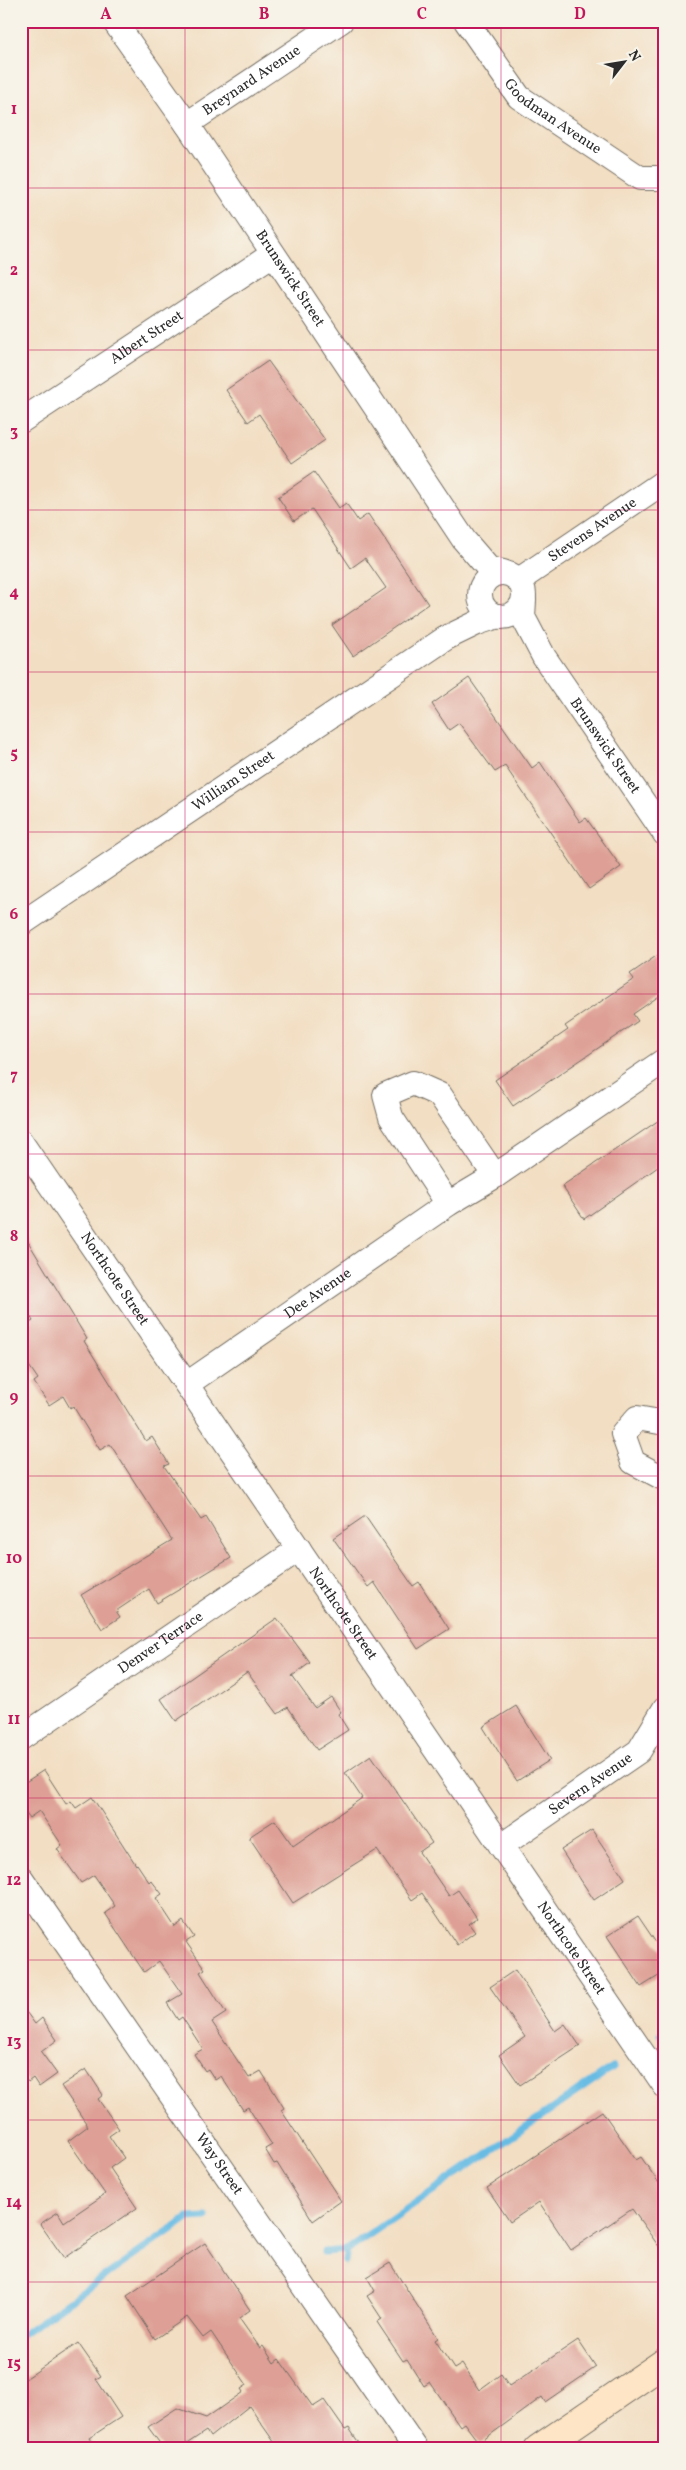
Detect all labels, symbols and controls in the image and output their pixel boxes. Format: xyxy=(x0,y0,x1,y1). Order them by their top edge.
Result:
text: A xyxy=(100,4,112,26)
text: B xyxy=(259,4,270,26)
text: C xyxy=(417,4,427,26)
text: D xyxy=(574,4,586,26)
north arrow xyxy=(598,38,648,88)
street label: Breynard Avenue xyxy=(199,40,305,121)
text: N xyxy=(623,47,645,65)
street label: Goodman Avenue xyxy=(499,74,605,160)
text: 1 xyxy=(11,99,17,121)
street label: Brunswick Street xyxy=(250,226,330,331)
text: 2 xyxy=(10,260,18,282)
street label: Albert Street xyxy=(106,306,188,370)
text: 3 xyxy=(10,421,18,443)
street label: Stevens Avenue xyxy=(544,493,641,568)
text: 4 xyxy=(9,582,19,604)
street label: Brunswick Street xyxy=(564,694,645,798)
text: 5 xyxy=(10,743,18,765)
street label: William Street xyxy=(188,746,279,817)
text: 6 xyxy=(10,904,19,926)
text: 7 xyxy=(10,1065,18,1087)
text: 8 xyxy=(10,1226,18,1248)
street label: Northcote Street xyxy=(75,1228,154,1330)
street label: Dee Avenue xyxy=(280,1263,356,1324)
text: 9 xyxy=(10,1387,19,1409)
text: 10 xyxy=(6,1548,22,1570)
street label: Northcote Street xyxy=(303,1563,382,1665)
street label: Denver Terrace xyxy=(114,1606,208,1679)
text: 11 xyxy=(8,1709,20,1731)
street label: Severn Avenue xyxy=(545,1748,637,1821)
text: 12 xyxy=(7,1870,21,1892)
street label: Northcote Street xyxy=(532,1897,610,1999)
text: 13 xyxy=(7,2031,21,2053)
street label: Way Street xyxy=(190,2129,248,2199)
text: 14 xyxy=(6,2192,22,2214)
text: 15 xyxy=(7,2353,21,2375)

